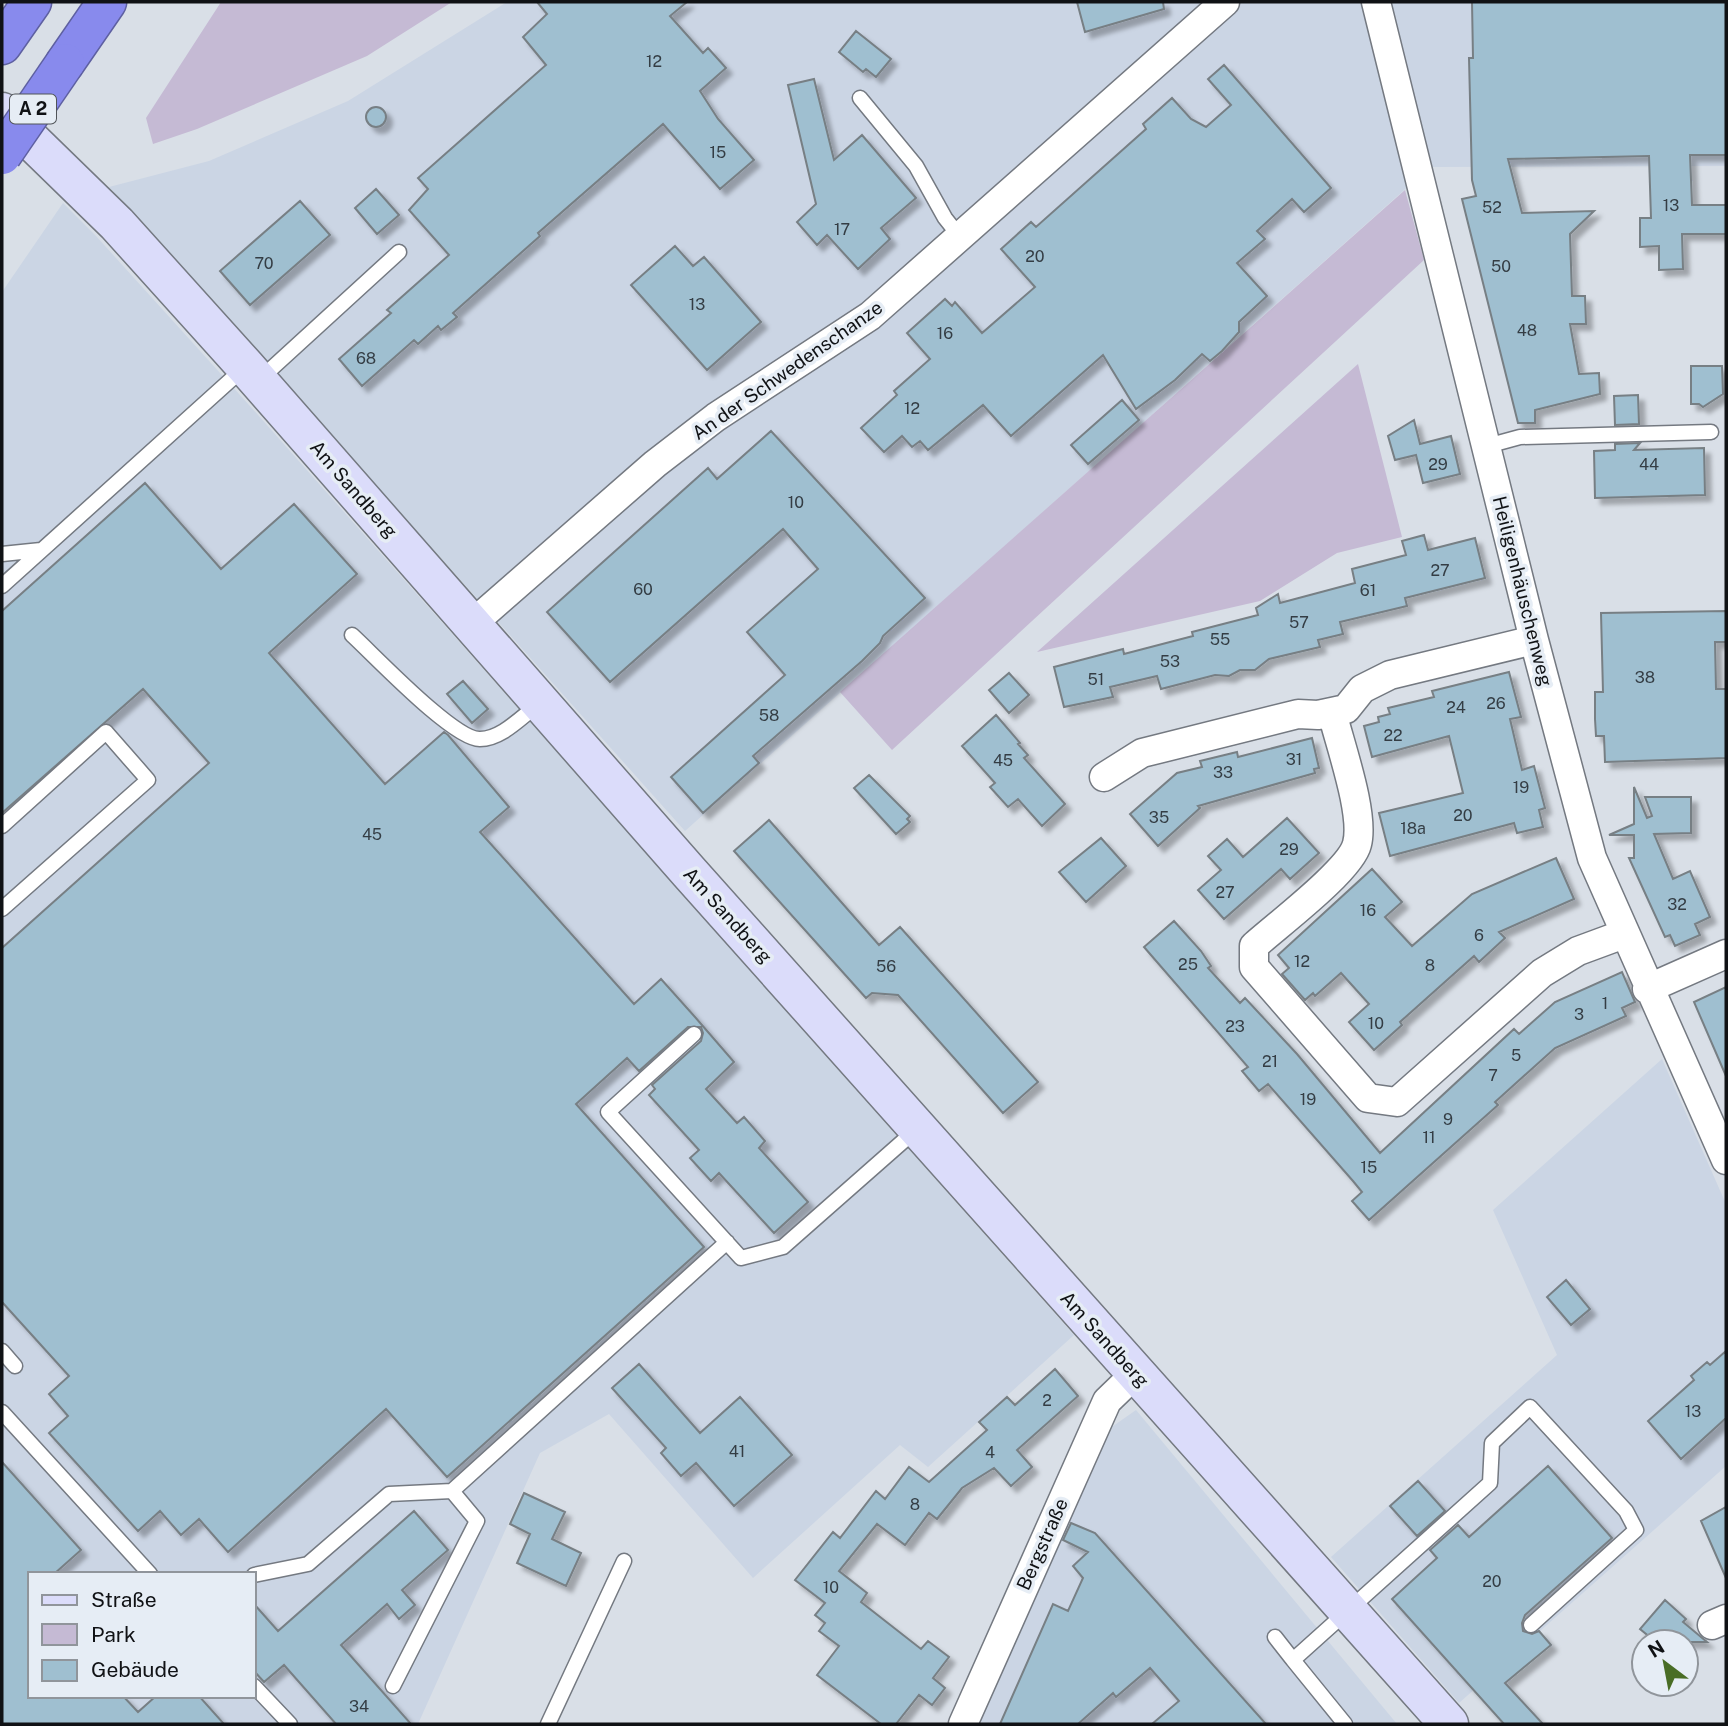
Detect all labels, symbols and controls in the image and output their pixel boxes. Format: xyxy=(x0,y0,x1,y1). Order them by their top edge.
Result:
house number: 12 xyxy=(646,52,662,71)
road number: A 2 xyxy=(10,94,56,124)
house number: 15 xyxy=(710,143,726,162)
house number: 13 xyxy=(1663,196,1679,215)
house number: 52 xyxy=(1482,198,1502,217)
house number: 17 xyxy=(834,220,850,239)
house number: 20 xyxy=(1025,247,1045,266)
house number: 70 xyxy=(254,254,274,273)
house number: 50 xyxy=(1491,257,1511,276)
house number: 13 xyxy=(689,295,705,314)
street label: An der Schwedenschanze xyxy=(688,296,886,444)
house number: 48 xyxy=(1517,321,1537,340)
house number: 16 xyxy=(937,324,953,343)
house number: 68 xyxy=(356,349,376,368)
house number: 12 xyxy=(904,399,920,418)
street label: Am Sandberg xyxy=(306,436,402,542)
house number: 29 xyxy=(1428,455,1448,474)
house number: 44 xyxy=(1639,455,1659,474)
house number: 10 xyxy=(788,493,804,512)
street label: Heiligenhäuschenweg xyxy=(1489,494,1557,689)
house number: 27 xyxy=(1430,561,1450,580)
house number: 60 xyxy=(633,580,653,599)
house number: 61 xyxy=(1360,581,1376,600)
house number: 57 xyxy=(1289,613,1309,632)
house number: 55 xyxy=(1210,630,1230,649)
house number: 53 xyxy=(1160,652,1180,671)
house number: 38 xyxy=(1635,668,1655,687)
house number: 51 xyxy=(1088,670,1104,689)
house number: 26 xyxy=(1486,694,1506,713)
house number: 24 xyxy=(1446,698,1466,717)
house number: 58 xyxy=(759,706,779,725)
house number: 22 xyxy=(1383,726,1403,745)
house number: 31 xyxy=(1286,750,1302,769)
house number: 45 xyxy=(993,751,1013,770)
house number: 33 xyxy=(1213,763,1233,782)
house number: 19 xyxy=(1513,778,1529,797)
house number: 20 xyxy=(1453,806,1473,825)
house number: 35 xyxy=(1149,808,1169,827)
house number: 18a xyxy=(1400,819,1426,838)
house number: 45 xyxy=(362,825,382,844)
house number: 29 xyxy=(1279,840,1299,859)
street label: Am Sandberg xyxy=(679,863,777,968)
house number: 27 xyxy=(1215,883,1235,902)
house number: 32 xyxy=(1667,895,1687,914)
house number: 16 xyxy=(1360,901,1376,920)
house number: 6 xyxy=(1474,926,1484,945)
house number: 12 xyxy=(1294,952,1310,971)
house number: 25 xyxy=(1178,955,1198,974)
house number: 8 xyxy=(1425,956,1435,975)
house number: 56 xyxy=(876,957,896,976)
house number: 1 xyxy=(1602,994,1608,1013)
house number: 3 xyxy=(1574,1005,1584,1024)
house number: 10 xyxy=(1368,1014,1384,1033)
house number: 23 xyxy=(1225,1017,1245,1036)
house number: 5 xyxy=(1511,1046,1521,1065)
house number: 21 xyxy=(1262,1052,1278,1071)
house number: 7 xyxy=(1488,1066,1498,1085)
house number: 19 xyxy=(1300,1090,1316,1109)
house number: 9 xyxy=(1443,1110,1453,1129)
house number: 11 xyxy=(1422,1128,1436,1147)
house number: 15 xyxy=(1361,1158,1377,1177)
street label: Am Sandberg xyxy=(1056,1287,1154,1392)
house number: 2 xyxy=(1042,1391,1052,1410)
house number: 13 xyxy=(1685,1402,1701,1421)
house number: 41 xyxy=(729,1442,745,1461)
house number: 4 xyxy=(985,1443,995,1462)
house number: 8 xyxy=(910,1495,920,1514)
street label: Bergstraße xyxy=(1012,1495,1072,1593)
legend xyxy=(28,1572,256,1698)
house number: 20 xyxy=(1482,1572,1502,1591)
house number: 10 xyxy=(823,1578,839,1597)
text: Straße xyxy=(91,1587,157,1612)
text: Park xyxy=(91,1622,136,1647)
north arrow xyxy=(1630,1628,1700,1698)
text: N xyxy=(1644,1635,1668,1662)
text: Gebäude xyxy=(91,1657,179,1682)
house number: 34 xyxy=(349,1697,369,1716)

